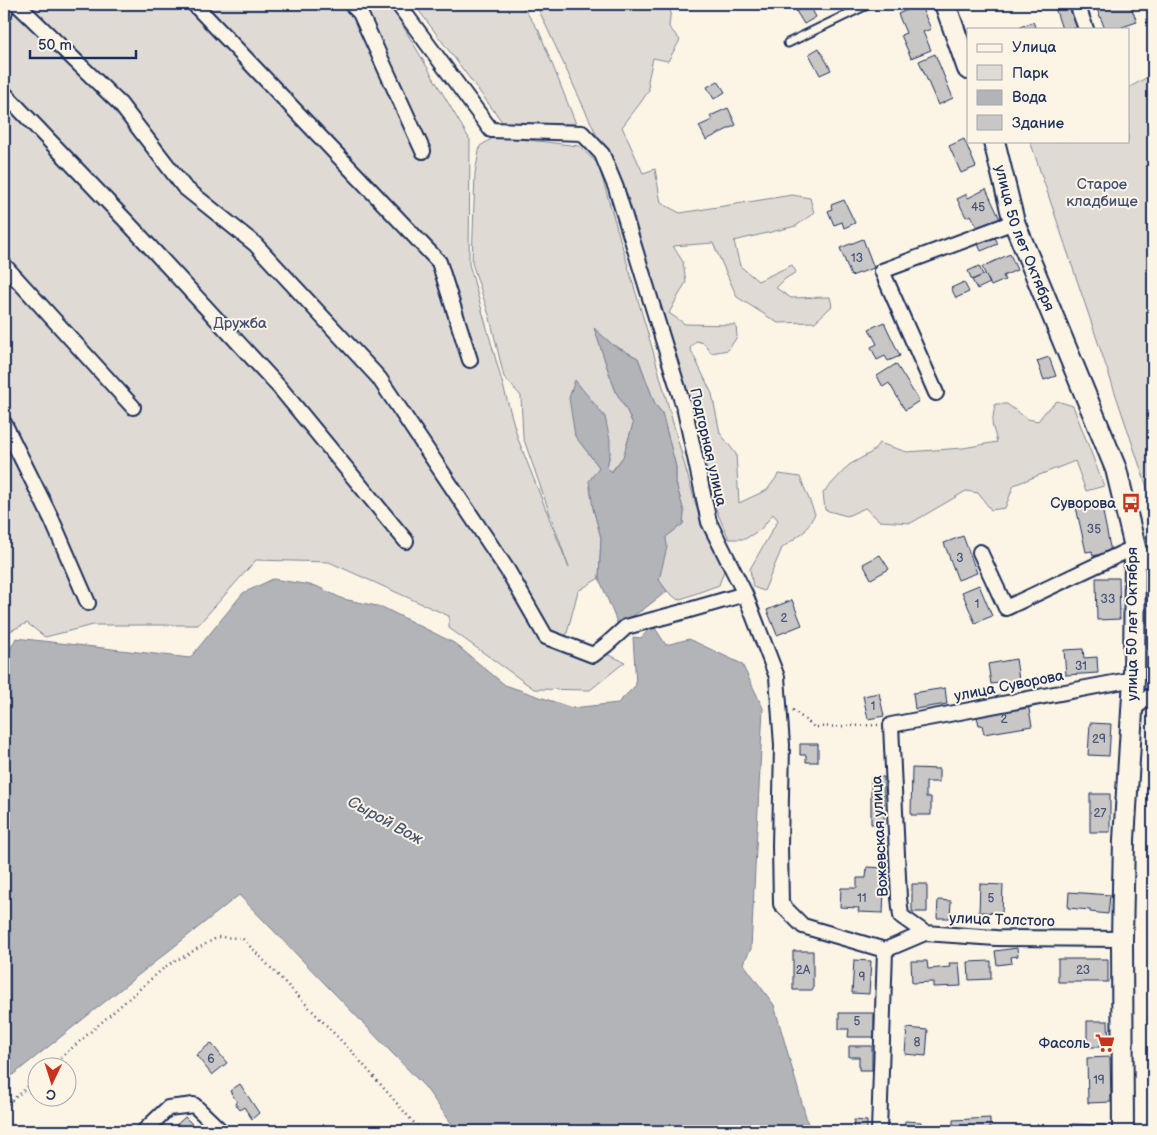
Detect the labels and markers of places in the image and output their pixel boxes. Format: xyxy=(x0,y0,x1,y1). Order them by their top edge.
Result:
bus stop icon: Суворова xyxy=(1120,492,1142,514)
place label: Суворова xyxy=(1050,494,1116,513)
supermarket icon: Фасоль xyxy=(1094,1032,1116,1054)
place label: Фасоль xyxy=(1039,1034,1091,1053)

